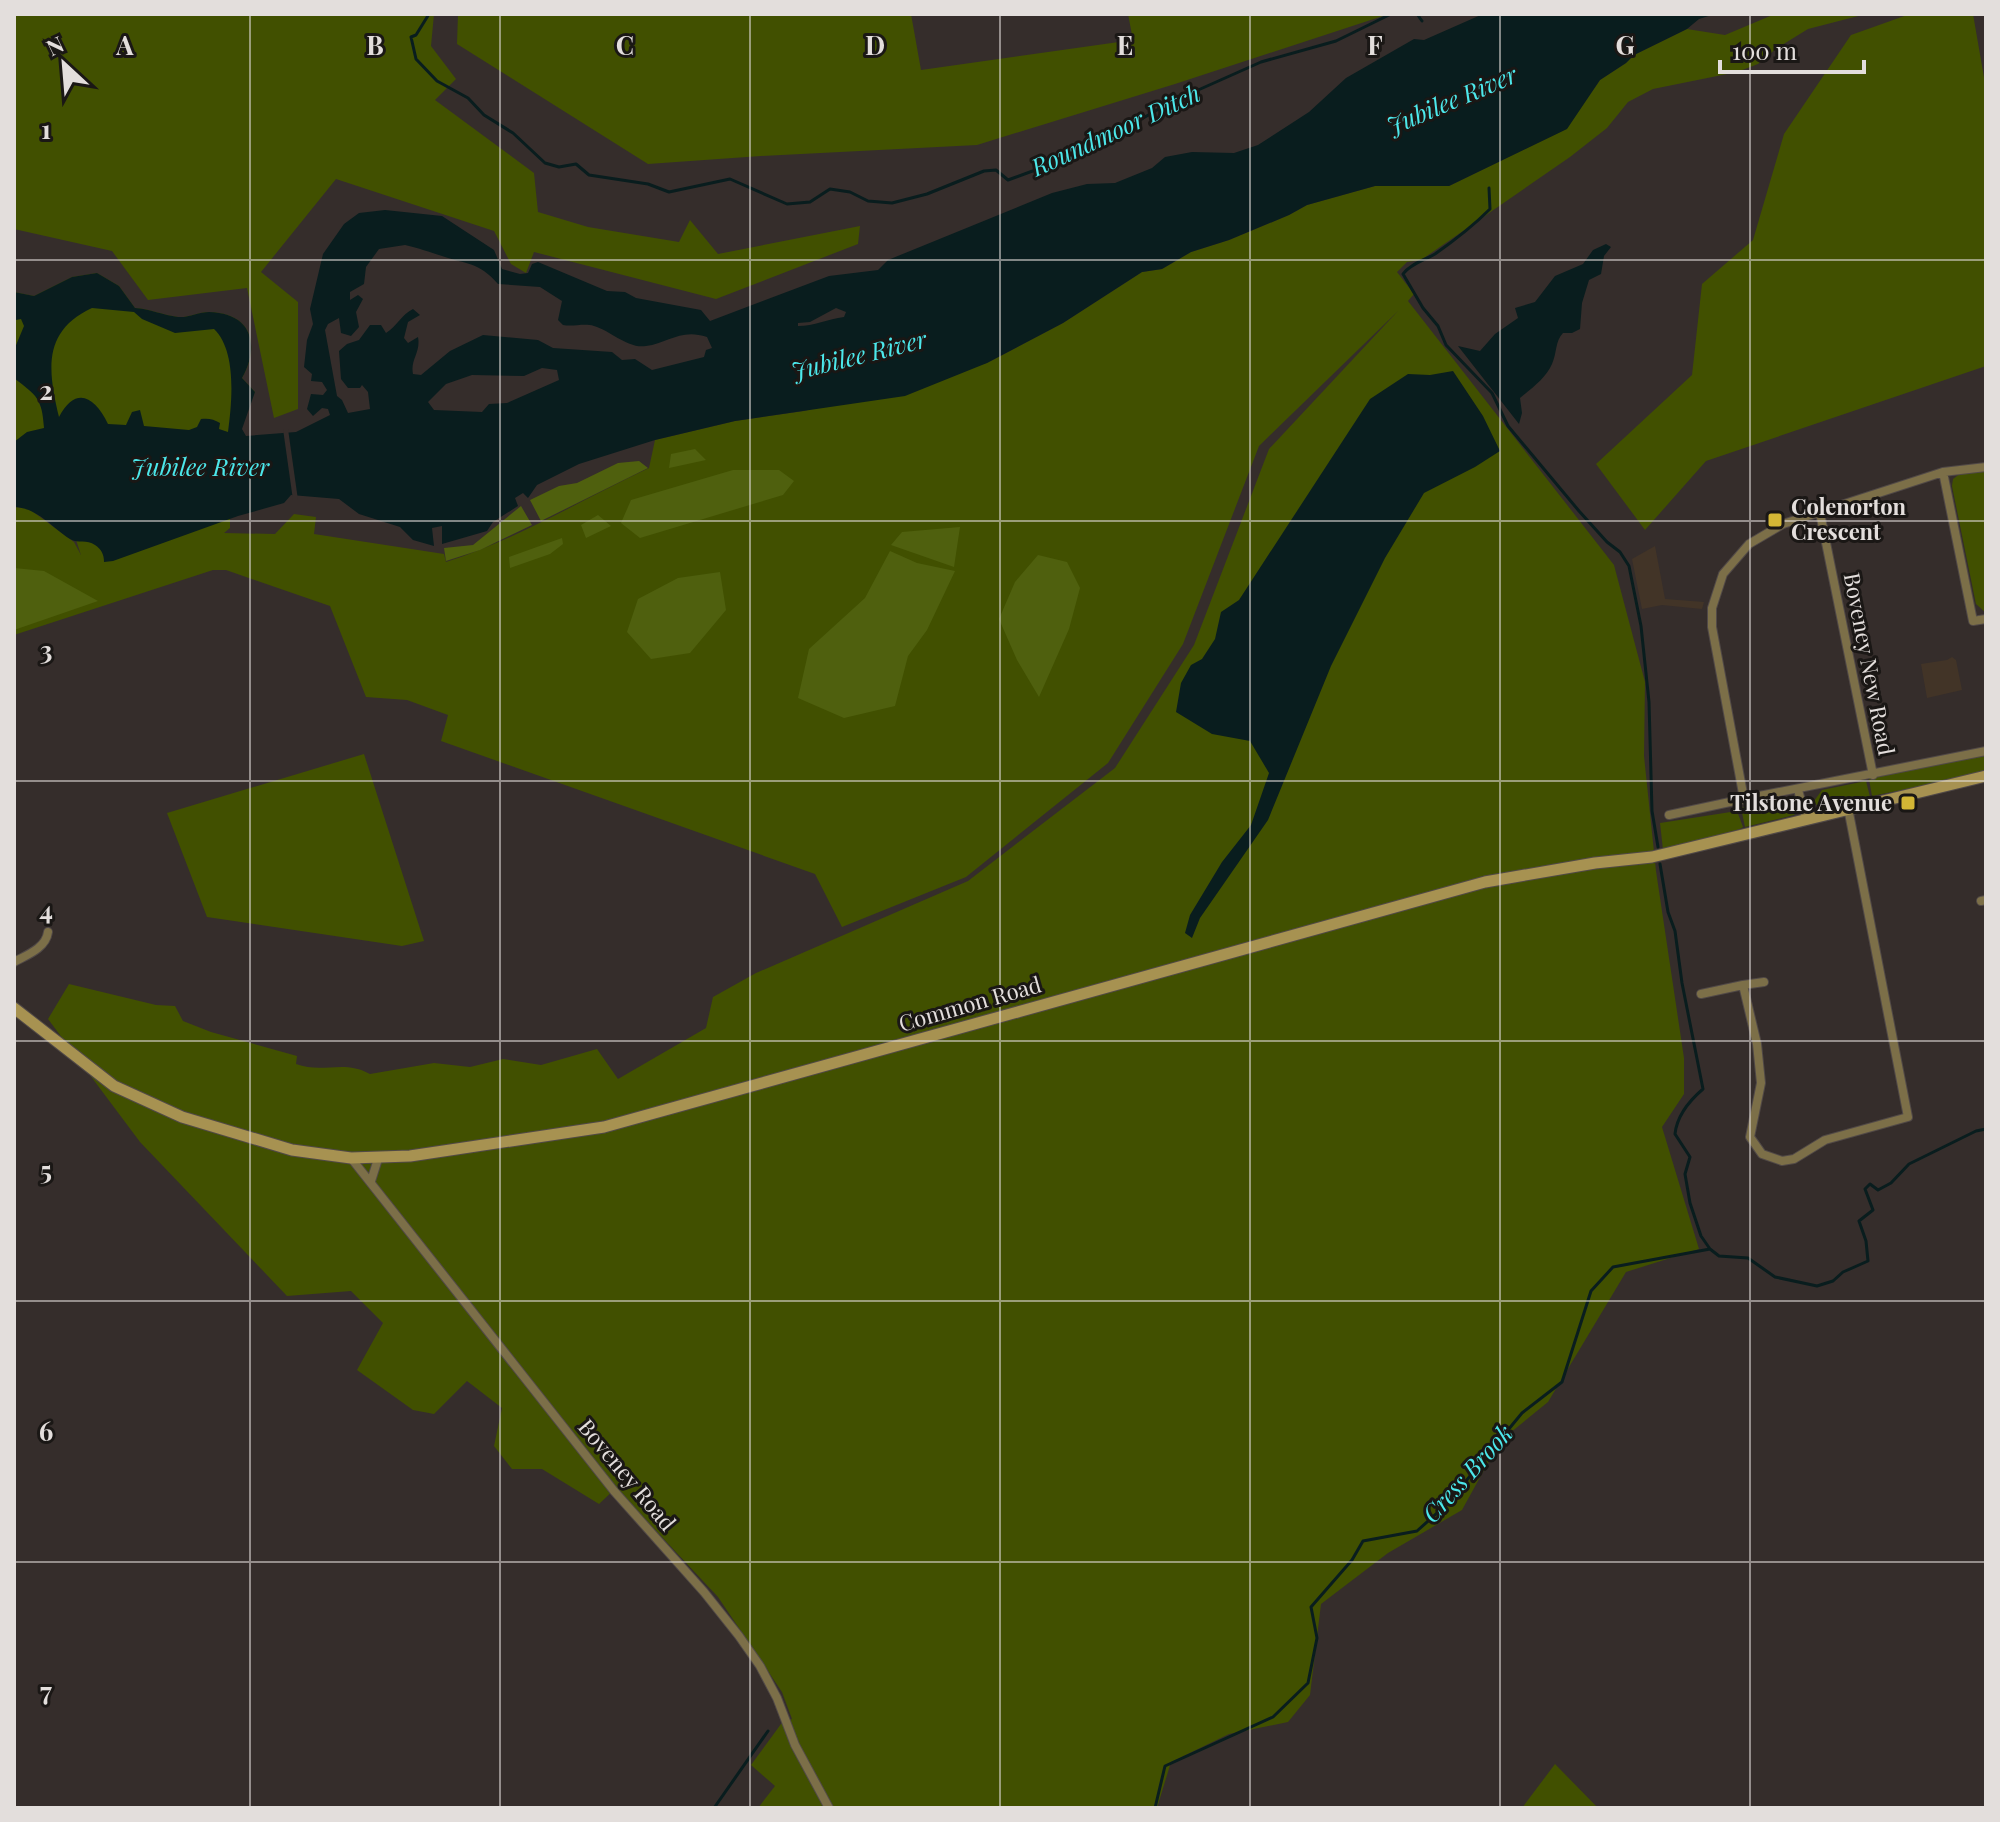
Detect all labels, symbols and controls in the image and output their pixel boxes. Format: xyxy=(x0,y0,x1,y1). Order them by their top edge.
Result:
north arrow xyxy=(24,24,104,104)
scale bar xyxy=(1720,24,1864,74)
text: A xyxy=(115,27,134,62)
text: B xyxy=(366,27,384,62)
text: C xyxy=(616,27,634,62)
text: D xyxy=(865,27,885,62)
text: E xyxy=(1117,27,1133,62)
text: F xyxy=(1367,27,1383,62)
text: G xyxy=(1615,27,1635,62)
text: N xyxy=(41,28,69,62)
text: 100 m xyxy=(1732,34,1797,66)
water label: Jubilee River xyxy=(1381,57,1522,141)
water label: Roundmoor Ditch xyxy=(1024,76,1205,183)
text: 1 xyxy=(41,111,51,146)
water label: Jubilee River xyxy=(787,322,930,386)
text: 2 xyxy=(39,372,53,407)
water label: Jubilee River xyxy=(131,450,270,482)
place label: Colenorton Crescent xyxy=(1791,491,1907,546)
marker: Colenorton Crescent xyxy=(1766,511,1784,529)
street label: Boveney New Road xyxy=(1838,570,1902,758)
text: 3 xyxy=(40,632,52,667)
place label: Tilstone Avenue xyxy=(1730,787,1892,817)
marker: Tilstone Avenue xyxy=(1899,794,1917,812)
text: 4 xyxy=(39,892,53,927)
street label: Common Road xyxy=(895,968,1045,1038)
text: 5 xyxy=(40,1152,52,1187)
street label: Boveney Road xyxy=(572,1412,684,1537)
text: 6 xyxy=(39,1413,53,1448)
water label: Cress Brook xyxy=(1414,1417,1519,1528)
text: 7 xyxy=(40,1673,52,1708)

